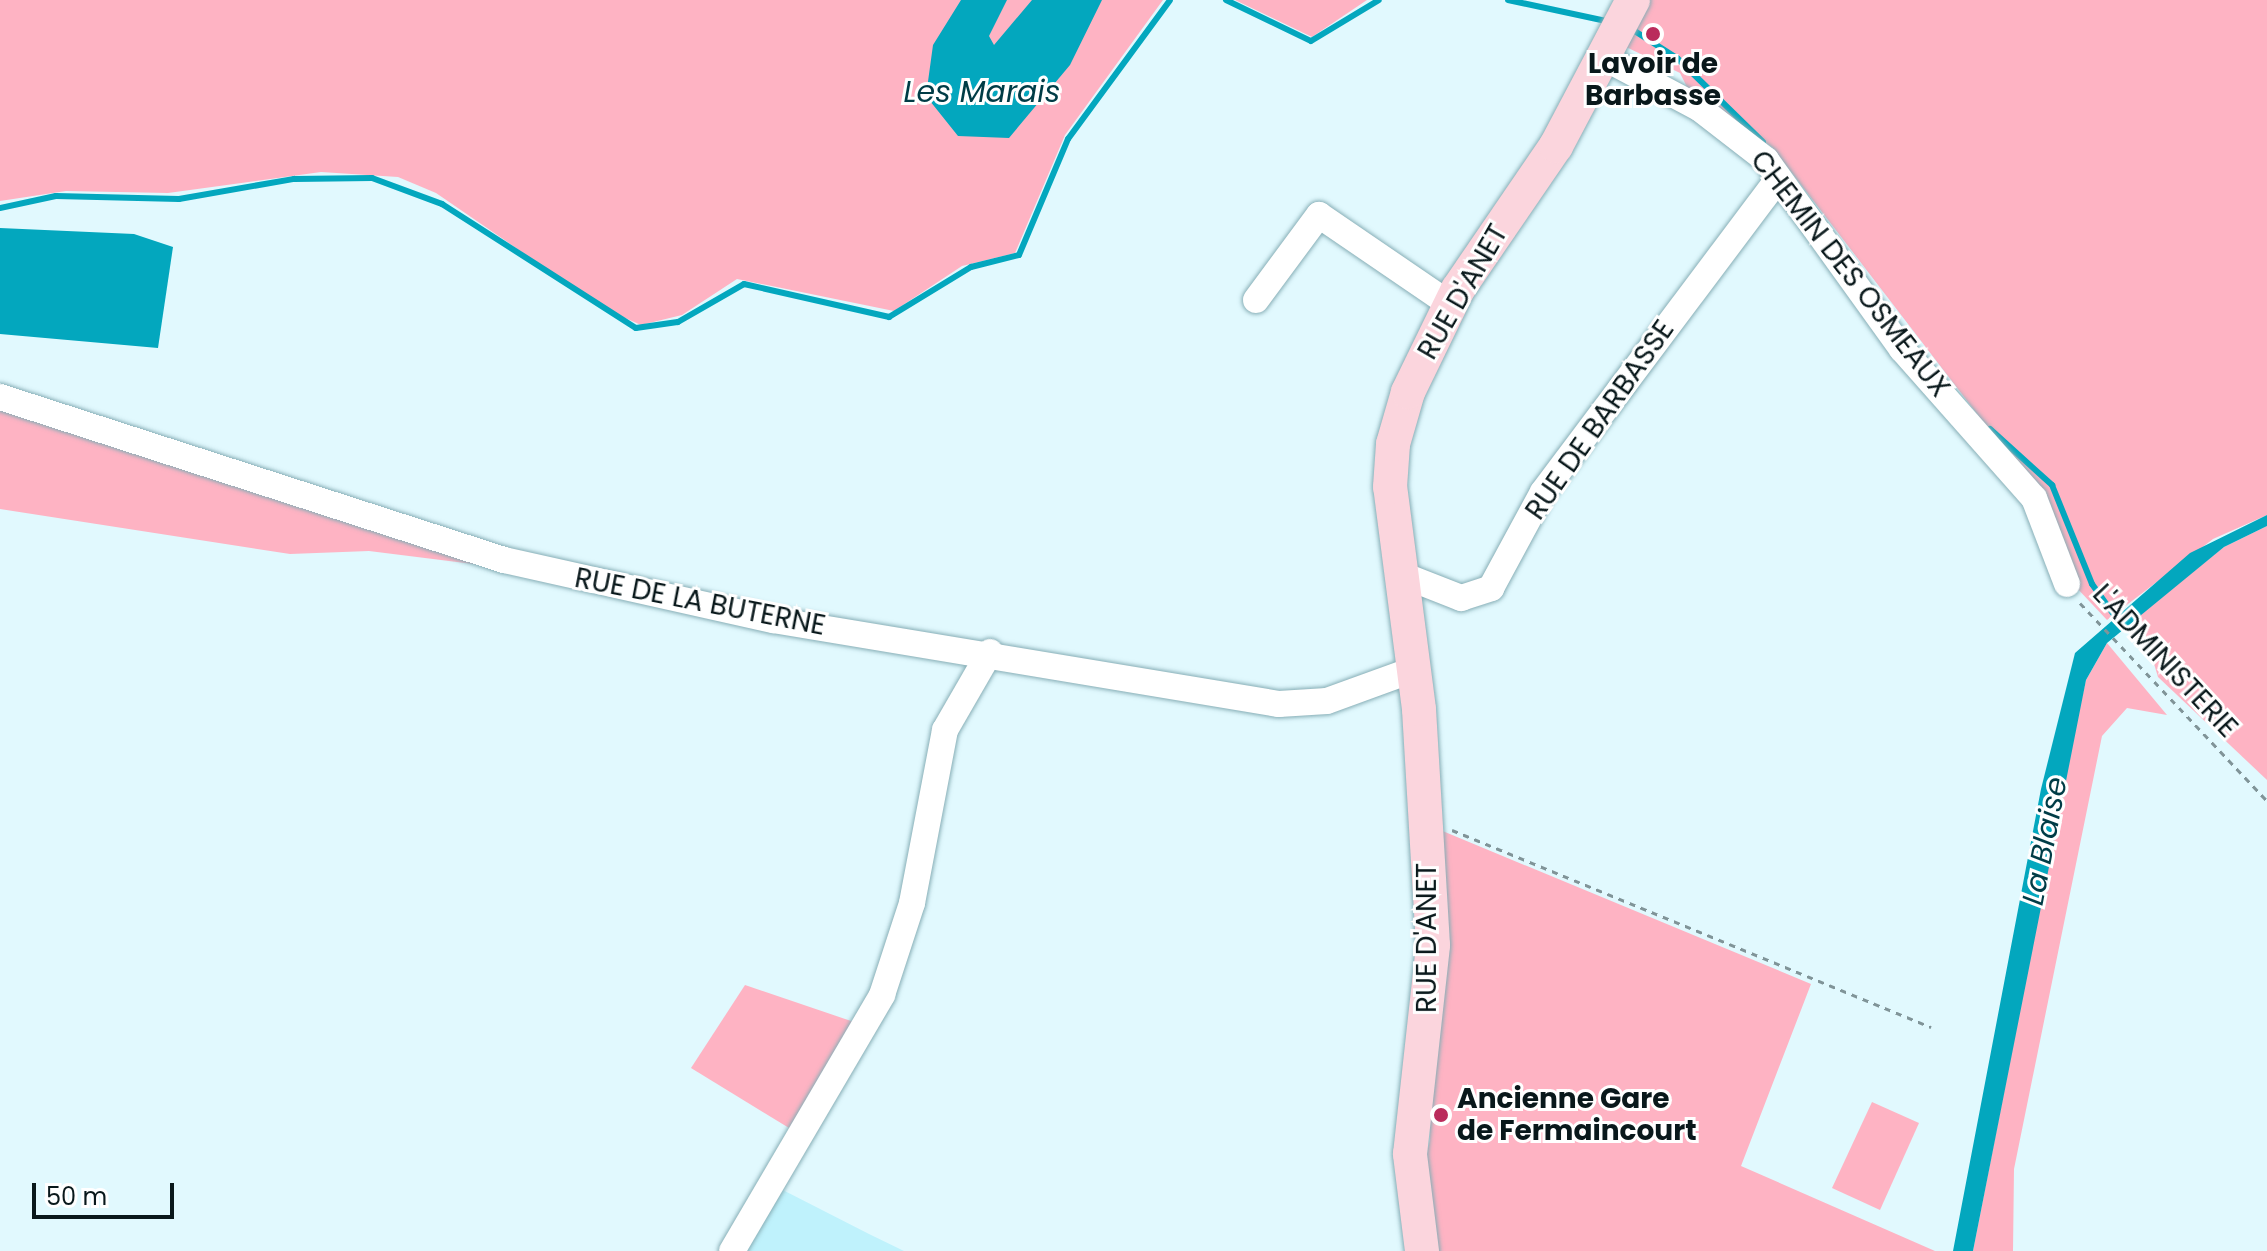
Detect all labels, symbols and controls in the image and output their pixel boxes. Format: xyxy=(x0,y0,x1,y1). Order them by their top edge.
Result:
marker: Lavoir de Barbasse xyxy=(1644,25,1662,43)
place label: Lavoir de Barbasse xyxy=(1585,47,1721,113)
water label: Les Marais xyxy=(904,74,1060,110)
street label: CHEMIN DES OSMEAUX xyxy=(1743,144,1957,404)
street label: RUE D'ANET xyxy=(1411,219,1515,365)
street label: RUE DE BARBASSE xyxy=(1519,314,1681,526)
street label: RUE DE LA BUTERNE xyxy=(572,561,828,643)
street label: L'ADMINISTERIE xyxy=(2086,578,2244,744)
water label: La Blaise xyxy=(2015,774,2075,908)
street label: RUE D'ANET xyxy=(1410,863,1444,1013)
place label: Ancienne Gare de Fermaincourt xyxy=(1457,1082,1697,1148)
marker: Ancienne Gare de Fermaincourt xyxy=(1432,1106,1450,1124)
scale bar xyxy=(36,1167,178,1217)
text: 50 m xyxy=(46,1180,107,1213)

